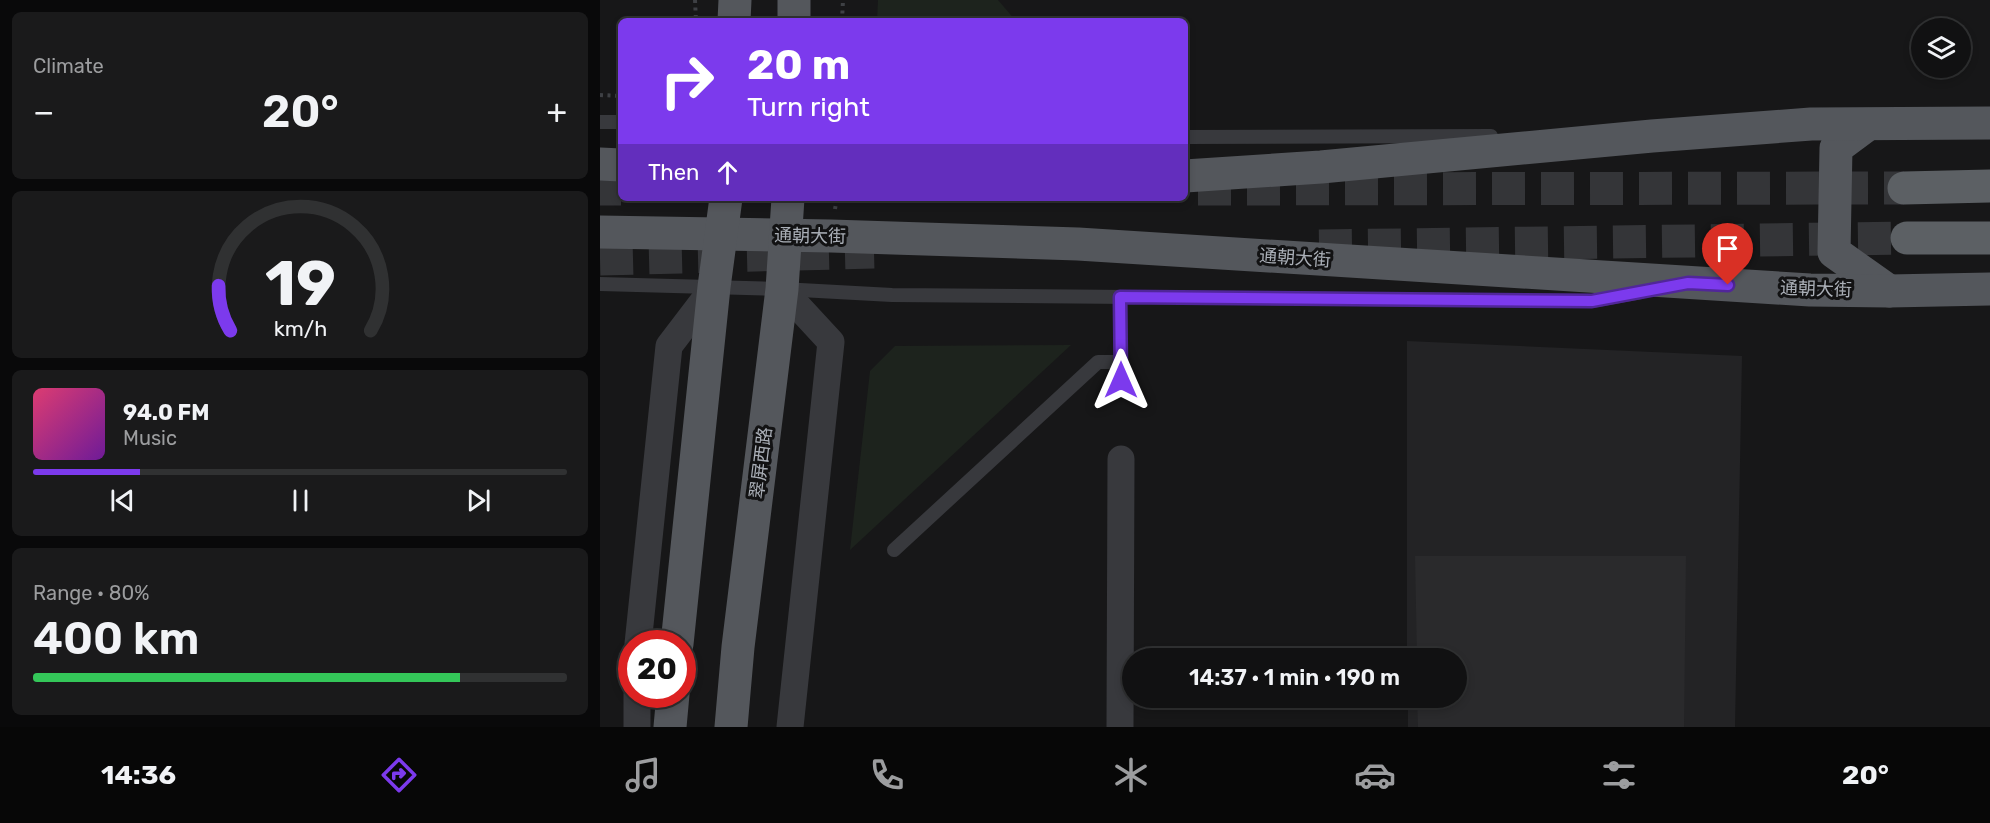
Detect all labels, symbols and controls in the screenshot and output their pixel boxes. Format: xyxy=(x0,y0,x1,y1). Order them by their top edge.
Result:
map controls xyxy=(1911,18,1971,78)
button: layers xyxy=(1911,18,1971,78)
text: 20 m xyxy=(747,40,850,90)
icon: right xyxy=(648,42,726,120)
text: Climate xyxy=(33,54,104,78)
text: 20° xyxy=(262,85,339,138)
text: Turn right xyxy=(747,91,870,123)
text: − xyxy=(33,92,54,131)
text: + xyxy=(546,92,567,131)
icon: ahead xyxy=(711,156,744,189)
text: Then xyxy=(648,159,699,186)
pin xyxy=(1702,223,1753,285)
street label: 通朝大街 xyxy=(774,224,846,248)
icon: arrive xyxy=(1711,232,1744,265)
street label: 通朝大街 xyxy=(1258,245,1332,271)
text: 19 xyxy=(264,247,336,321)
street label: 通朝大街 xyxy=(1780,277,1852,301)
text: km/h xyxy=(273,317,327,342)
position arrow xyxy=(1089,348,1153,412)
text: 94.0 FM xyxy=(123,399,209,426)
text: Music xyxy=(123,426,177,450)
street label: 翠屏西路 xyxy=(746,426,776,500)
icon: previous xyxy=(106,484,139,517)
icon: pause xyxy=(284,484,317,517)
icon: next xyxy=(462,484,495,517)
text: Range · 80% xyxy=(33,581,149,605)
text: 400 km xyxy=(33,612,200,665)
speed limit sign: 20 xyxy=(618,630,696,708)
text: 14:37 · 1 min · 190 m xyxy=(1189,664,1400,691)
icon: directions xyxy=(378,754,420,796)
icon: music xyxy=(622,754,664,796)
icon: phone xyxy=(866,754,908,796)
icon: climate xyxy=(1110,754,1152,796)
icon: car xyxy=(1354,754,1396,796)
icon: filters xyxy=(1598,754,1640,796)
text: 14:36 xyxy=(101,759,176,791)
text: 20° xyxy=(1842,759,1889,791)

